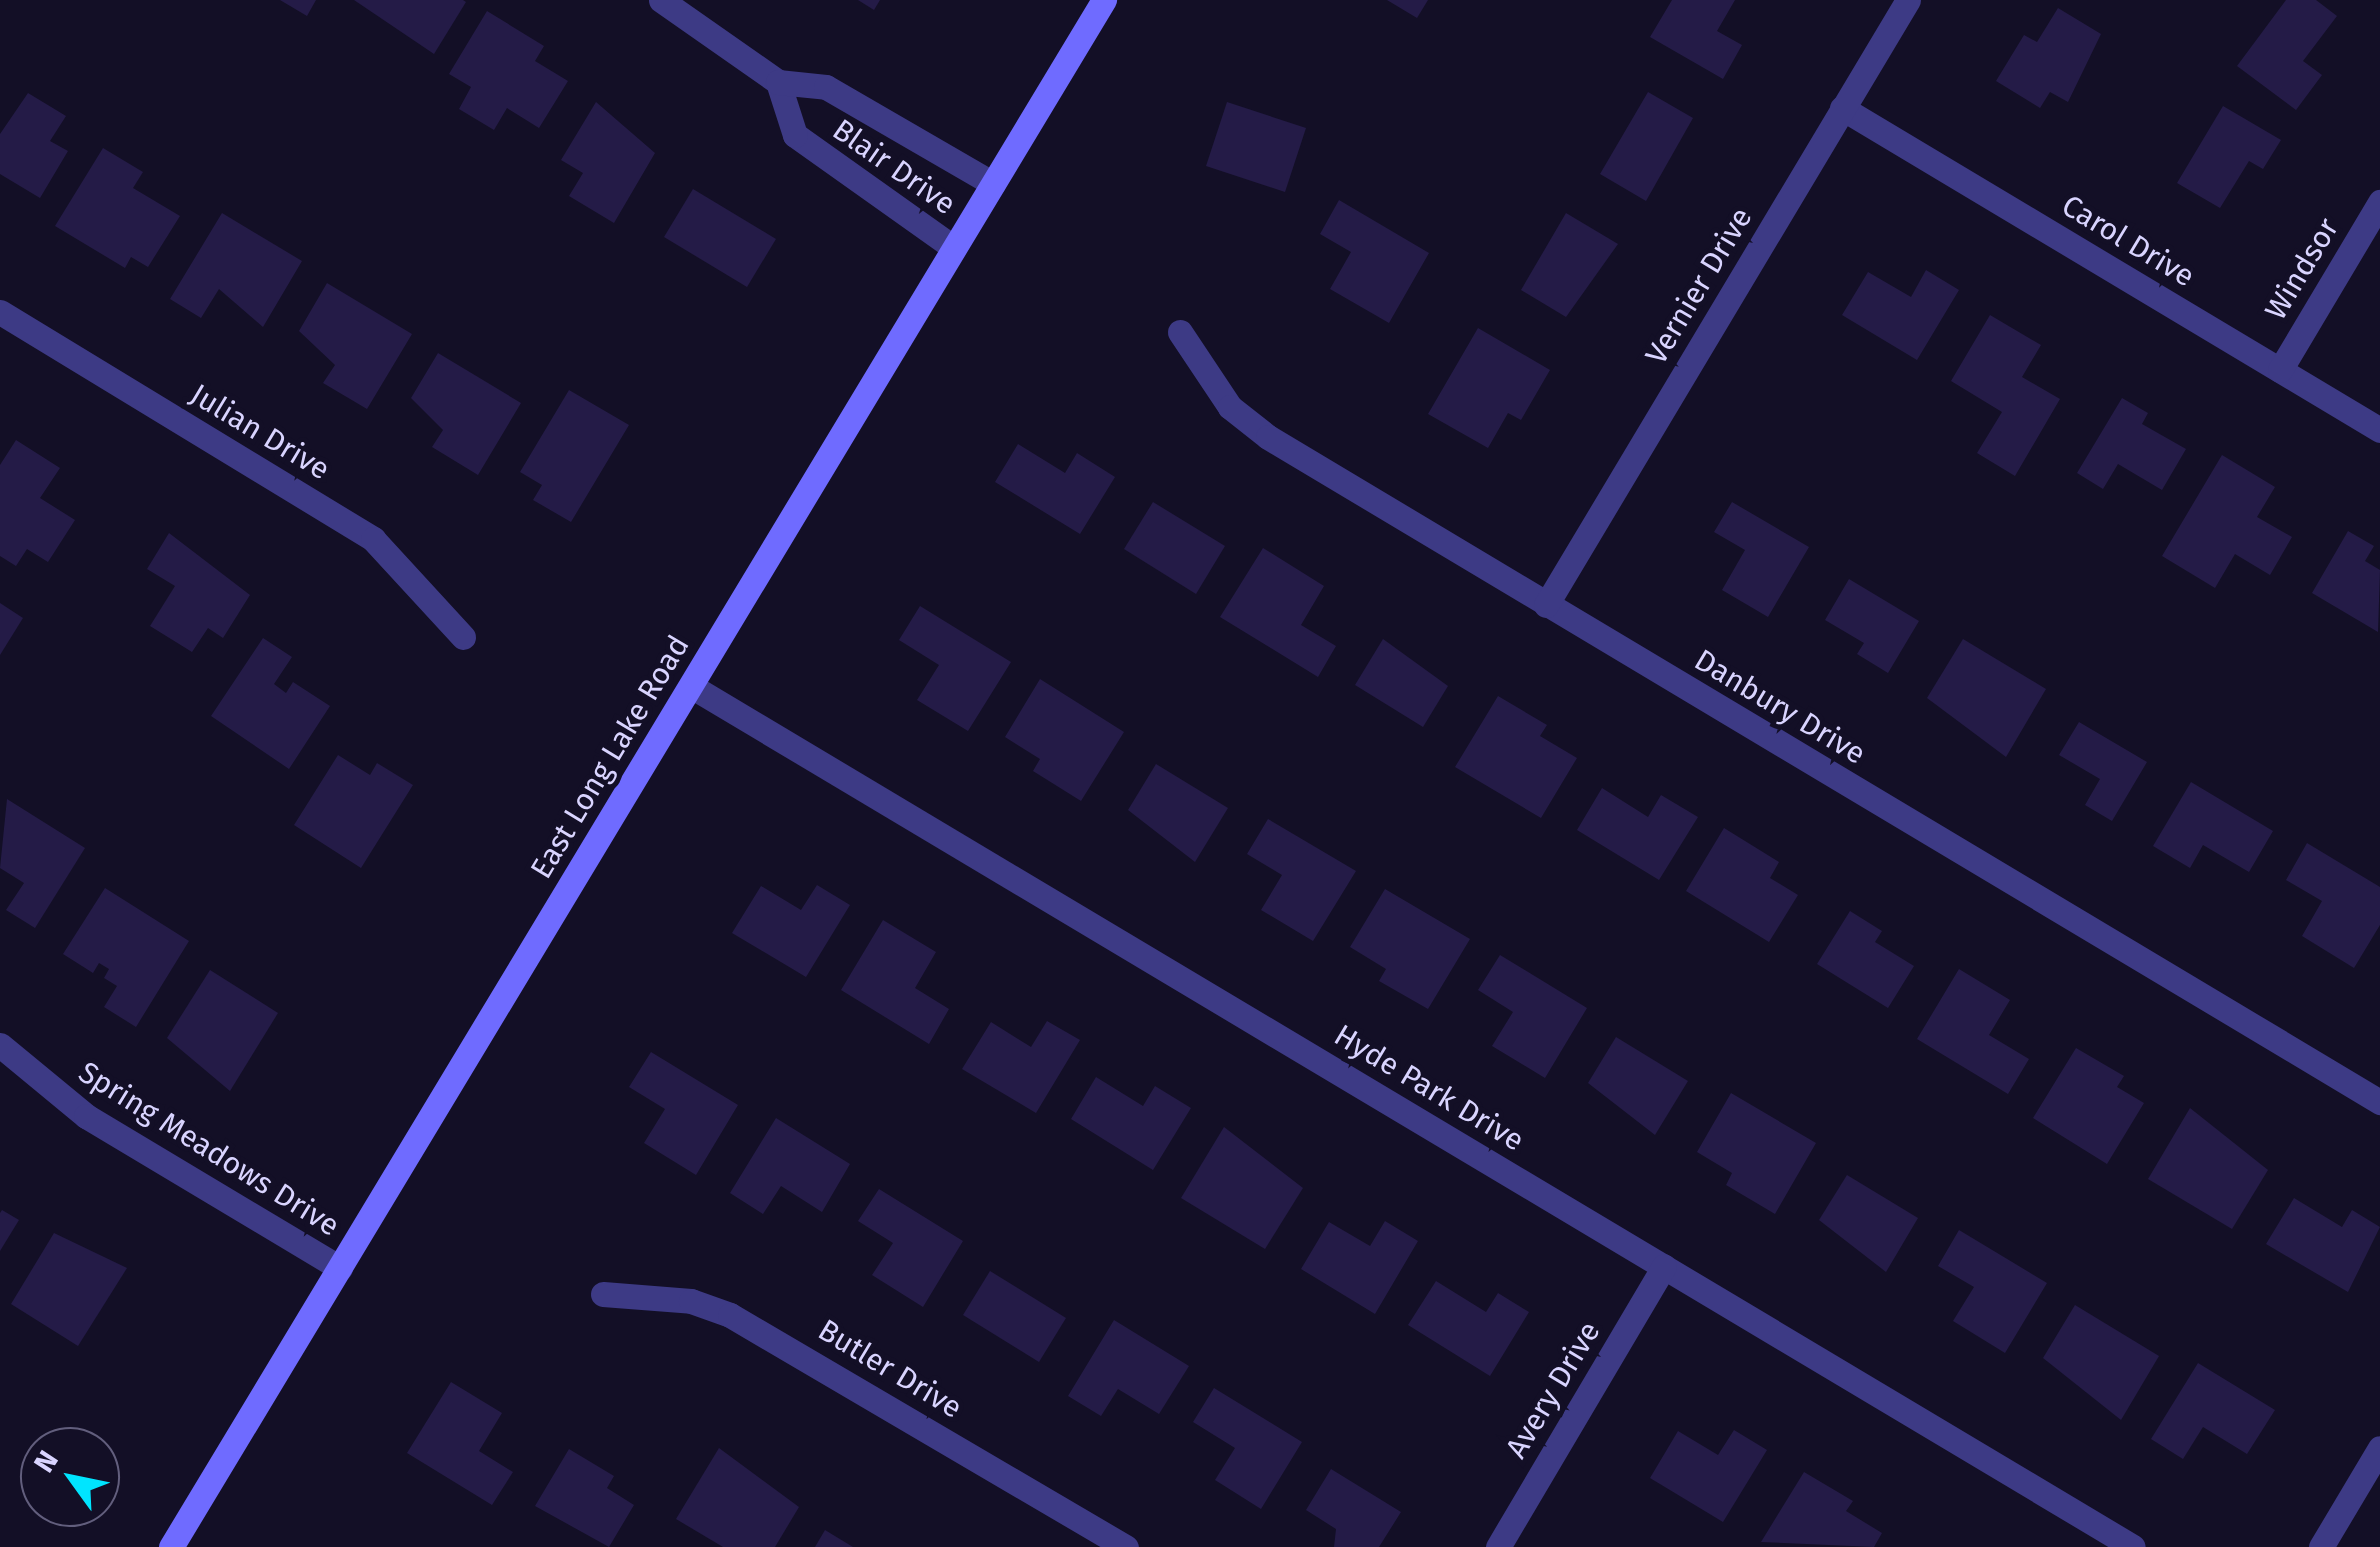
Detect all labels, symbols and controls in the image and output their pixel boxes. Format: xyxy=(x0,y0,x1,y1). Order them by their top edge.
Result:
street label: Blair Drive xyxy=(826,112,962,222)
street label: Carol Drive xyxy=(2055,187,2201,295)
street label: Vernier Drive xyxy=(1638,201,1760,371)
street label: Windsor xyxy=(2258,212,2346,326)
street label: Julian Drive xyxy=(184,376,336,488)
street label: East Long Lake Road xyxy=(523,629,697,885)
street label: Danbury Drive xyxy=(1688,642,1872,772)
street label: Hyde Park Drive xyxy=(1328,1017,1530,1159)
street label: Spring Meadows Drive xyxy=(72,1054,346,1244)
street label: Butler Drive xyxy=(812,1312,968,1426)
street label: Avery Drive xyxy=(1498,1315,1608,1465)
north arrow xyxy=(20,1427,120,1527)
text: N xyxy=(27,1445,65,1478)

